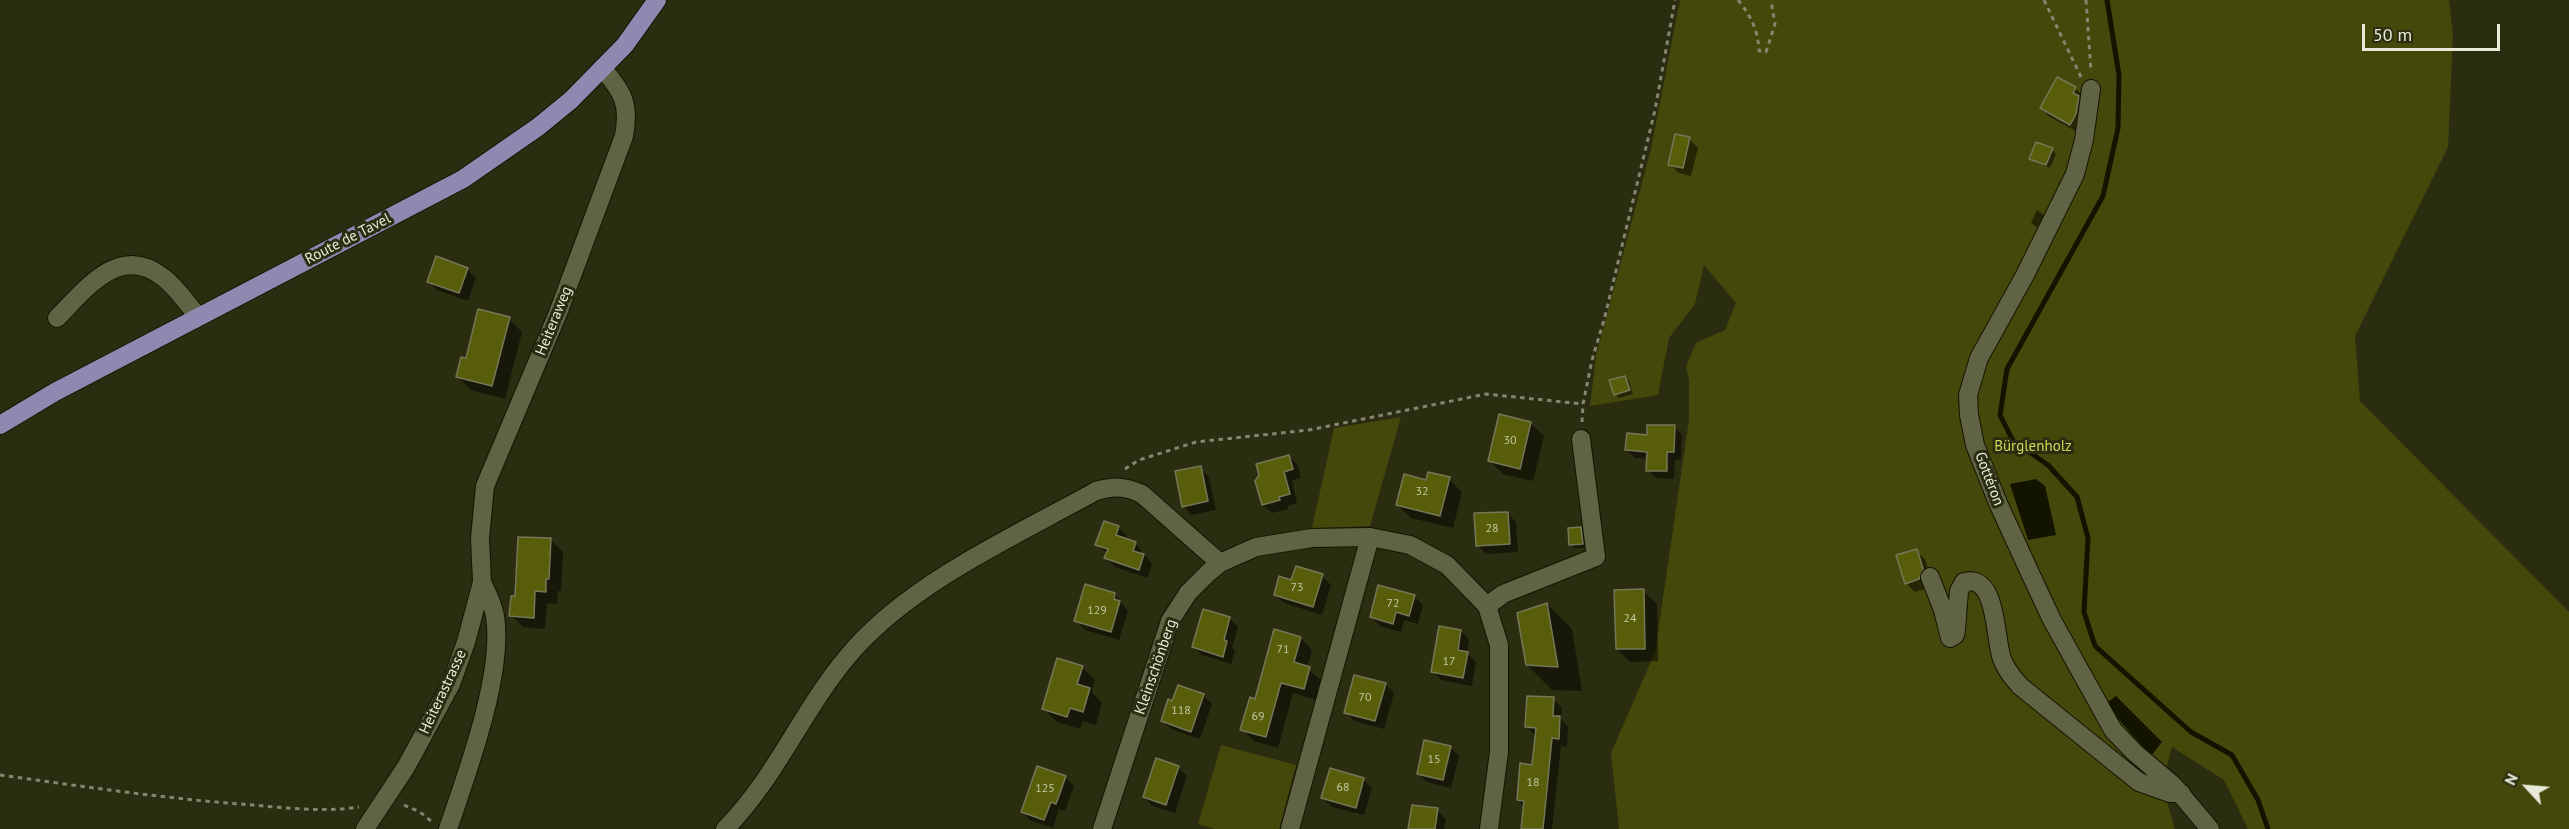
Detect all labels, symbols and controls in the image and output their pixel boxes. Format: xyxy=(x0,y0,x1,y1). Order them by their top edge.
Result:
scale bar xyxy=(2365,12,2503,50)
text: 50 m xyxy=(2373,23,2412,46)
street label: Route de Tavel xyxy=(302,210,394,268)
street label: Heiteraweg xyxy=(532,284,576,358)
house number: 30 xyxy=(1503,434,1517,448)
park label: Bürglenholz xyxy=(1994,438,2072,456)
street label: Gottéron xyxy=(1971,450,2007,508)
house number: 32 xyxy=(1415,485,1429,499)
house number: 28 xyxy=(1485,522,1499,536)
house number: 73 xyxy=(1290,581,1304,595)
house number: 72 xyxy=(1386,597,1400,611)
house number: 129 xyxy=(1087,604,1107,618)
house number: 24 xyxy=(1623,612,1637,626)
street label: Kleinschönberg xyxy=(1131,617,1181,717)
house number: 71 xyxy=(1276,643,1290,657)
street label: Heiterastrasse xyxy=(416,647,470,737)
house number: 17 xyxy=(1442,655,1456,669)
house number: 70 xyxy=(1358,691,1372,705)
house number: 118 xyxy=(1171,704,1191,718)
house number: 69 xyxy=(1251,710,1265,724)
house number: 15 xyxy=(1427,753,1441,767)
north arrow xyxy=(2497,757,2557,817)
text: N xyxy=(2500,770,2522,788)
house number: 18 xyxy=(1526,776,1540,790)
house number: 68 xyxy=(1336,781,1350,795)
house number: 125 xyxy=(1035,782,1055,796)

